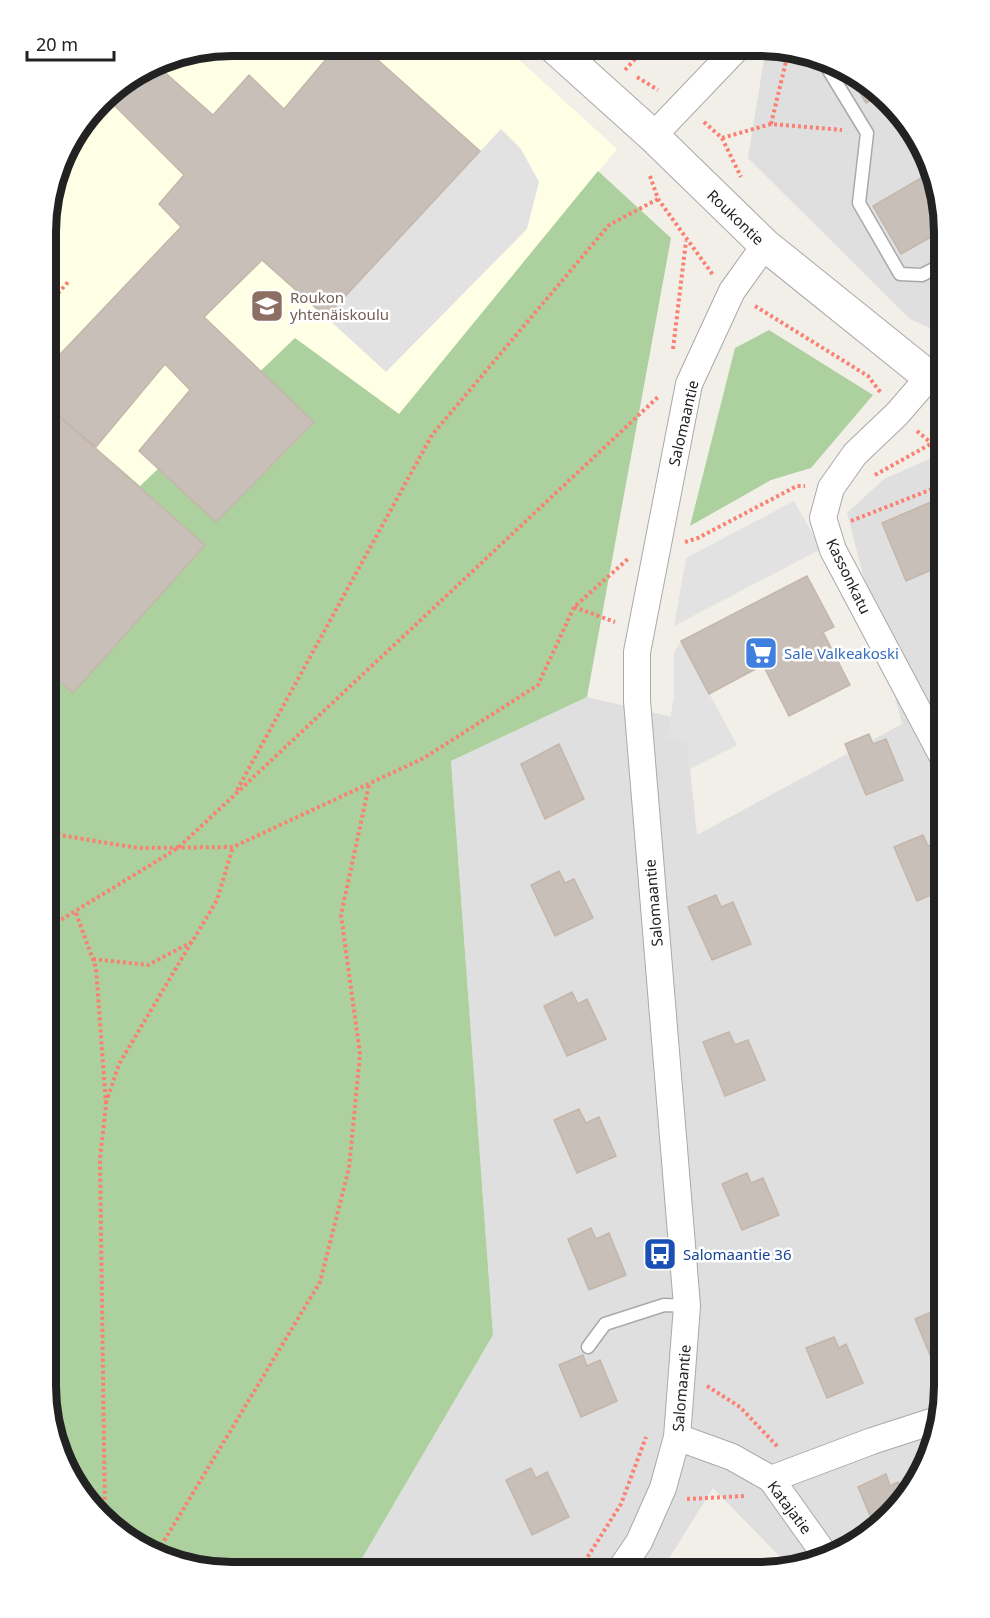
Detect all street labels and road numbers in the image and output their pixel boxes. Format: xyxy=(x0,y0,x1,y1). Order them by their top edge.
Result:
street label: Roukontie xyxy=(703,185,769,249)
street label: Salomaantie xyxy=(663,378,703,468)
street label: Kassonkatu xyxy=(822,535,876,617)
street label: Salomaantie xyxy=(639,859,667,947)
street label: Salomaantie xyxy=(667,1344,695,1432)
street label: Katajatie xyxy=(763,1476,817,1538)

